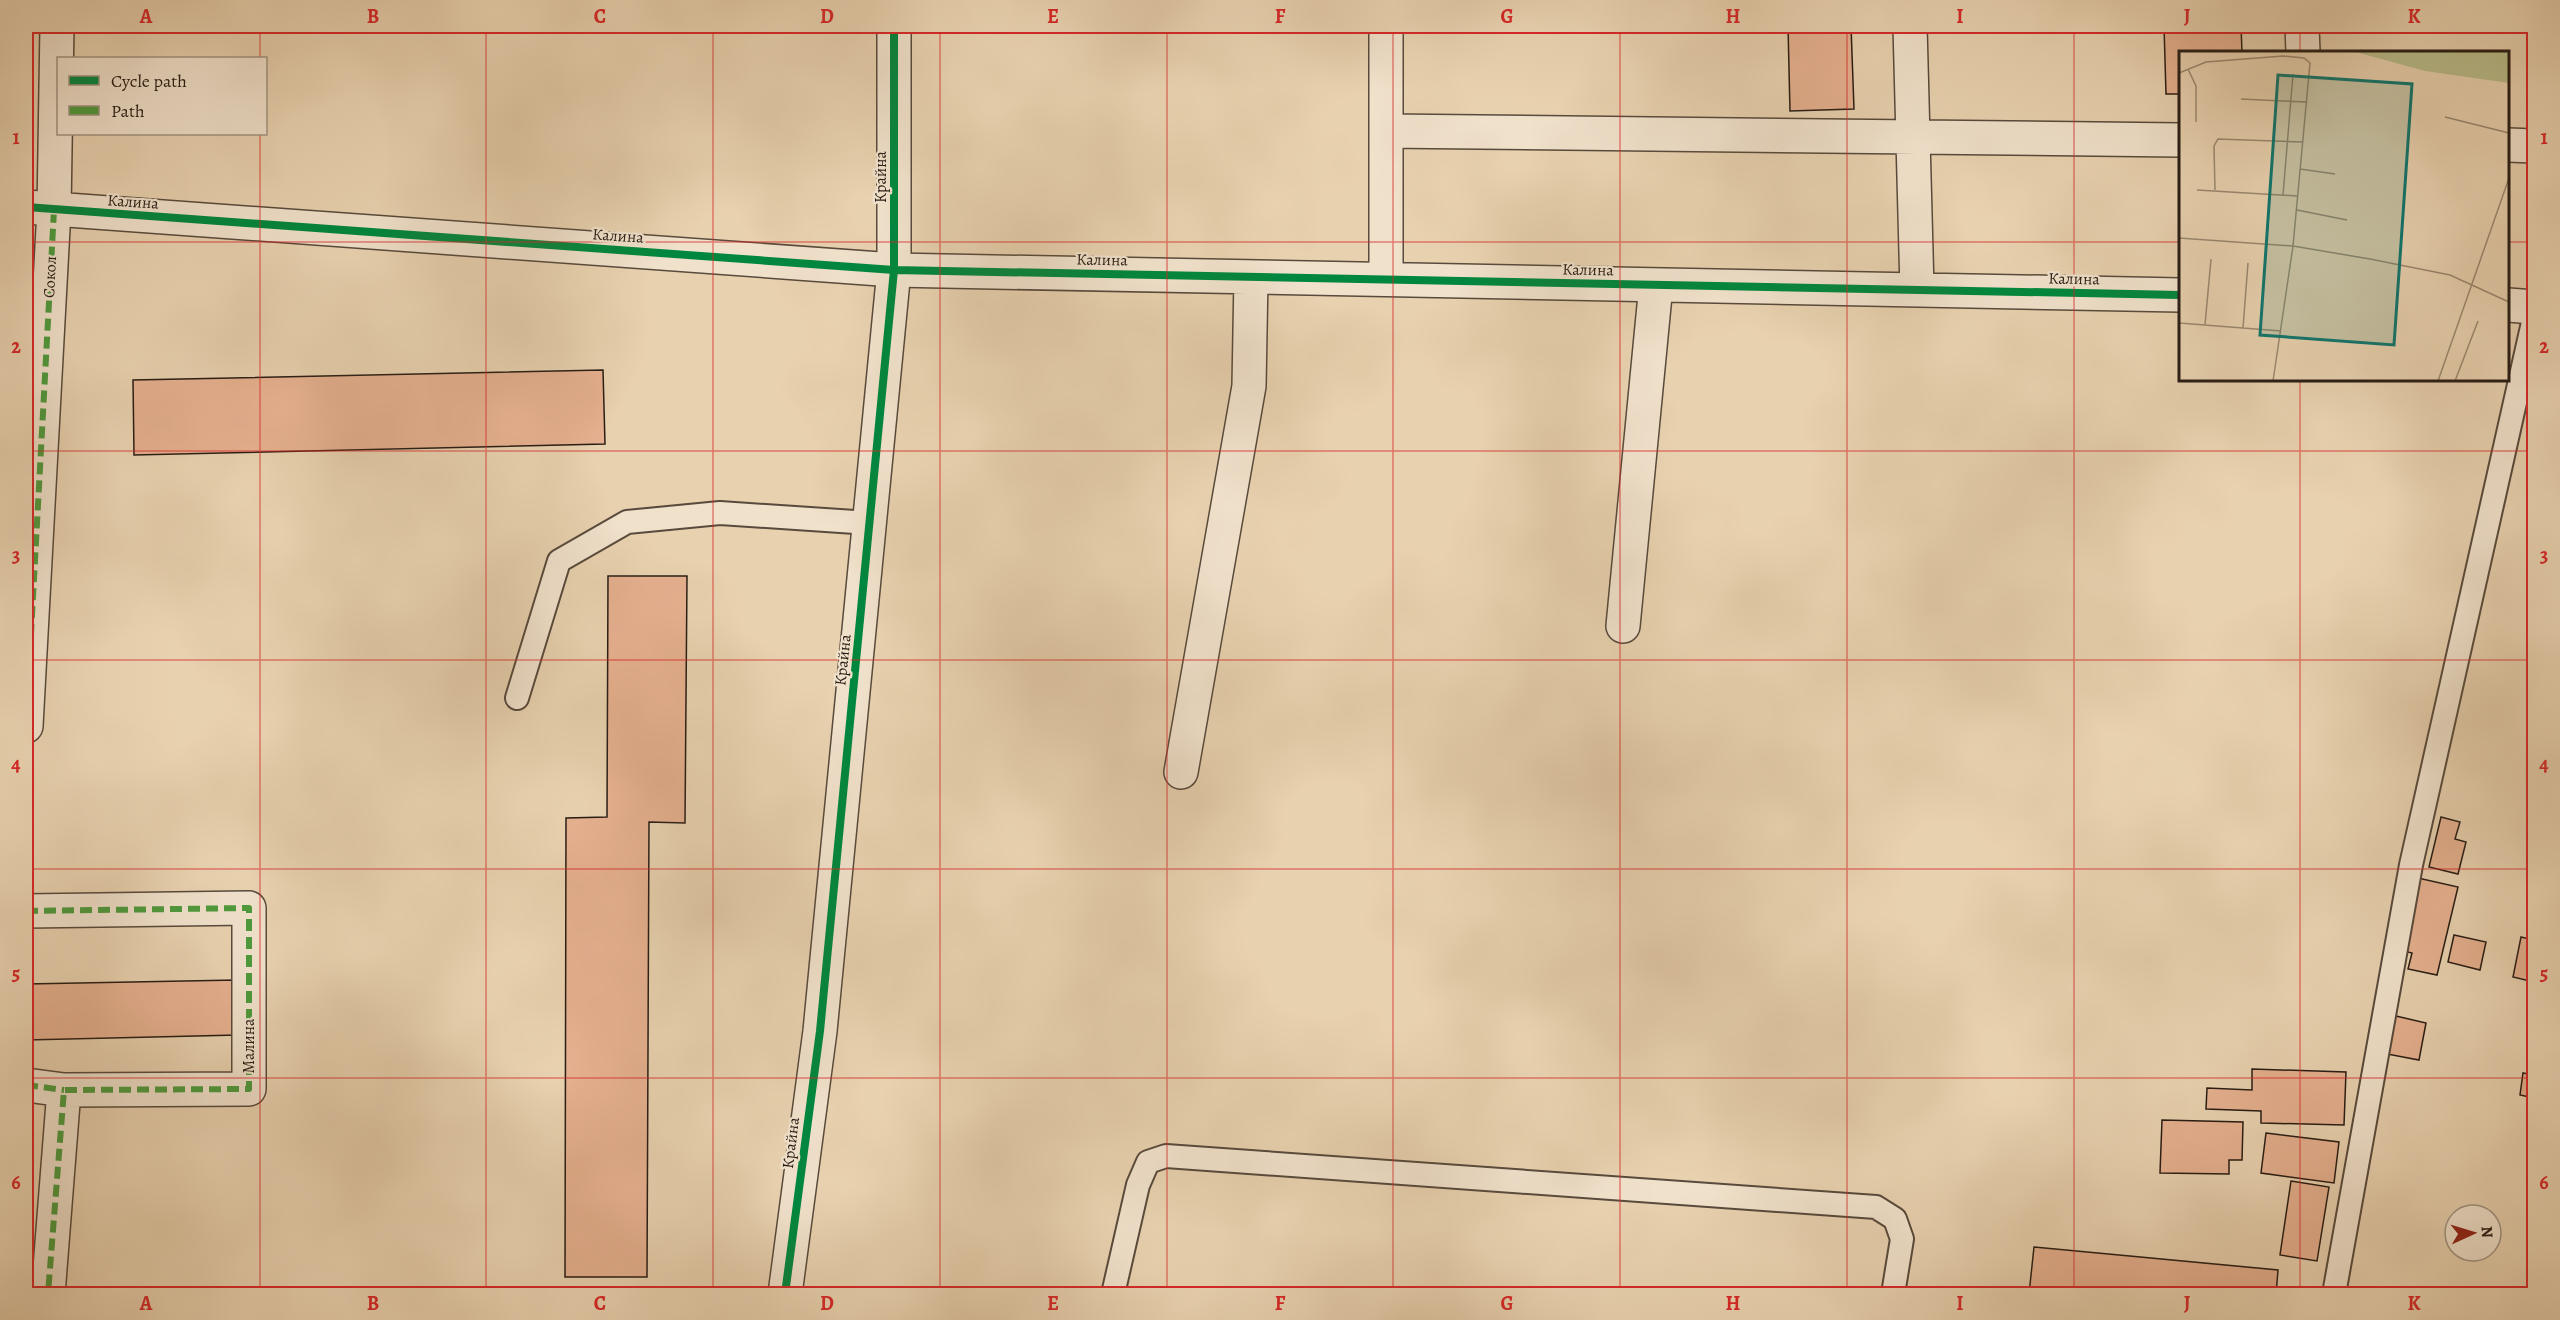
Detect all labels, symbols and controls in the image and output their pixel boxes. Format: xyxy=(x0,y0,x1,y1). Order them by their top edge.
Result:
text: A xyxy=(139,3,153,30)
text: B xyxy=(367,3,379,30)
text: C xyxy=(594,3,606,30)
text: D xyxy=(820,3,834,30)
text: E xyxy=(1047,3,1059,30)
text: F xyxy=(1275,3,1286,30)
text: G xyxy=(1500,3,1514,30)
text: H xyxy=(1726,3,1741,30)
text: I xyxy=(1956,3,1964,30)
text: J xyxy=(2184,3,2191,30)
text: K xyxy=(2407,3,2421,30)
inset map xyxy=(2179,51,2509,381)
legend xyxy=(57,57,267,135)
text: Cycle path xyxy=(111,69,187,93)
text: Path xyxy=(111,99,145,123)
text: 1 xyxy=(12,124,20,151)
text: 1 xyxy=(2540,124,2548,151)
street label: Крайна xyxy=(870,151,892,203)
street label: Калина xyxy=(107,189,160,215)
street label: Калина xyxy=(592,223,645,249)
street label: Калина xyxy=(1076,249,1129,271)
street label: Сокол xyxy=(38,255,62,298)
street label: Калина xyxy=(1562,259,1615,281)
street label: Калина xyxy=(2048,268,2101,290)
text: 2 xyxy=(11,333,21,360)
text: 2 xyxy=(2539,333,2549,360)
text: 3 xyxy=(12,542,20,569)
text: 3 xyxy=(2540,542,2548,569)
street label: Крайна xyxy=(829,633,857,687)
text: 4 xyxy=(11,751,21,778)
text: 4 xyxy=(2539,751,2549,778)
text: 5 xyxy=(12,960,20,987)
text: 5 xyxy=(2540,960,2548,987)
street label: Малина xyxy=(238,1018,260,1073)
street label: Крайна xyxy=(777,1115,805,1170)
text: 6 xyxy=(11,1169,21,1196)
text: 6 xyxy=(2539,1169,2549,1196)
north arrow xyxy=(2443,1203,2503,1263)
text: N xyxy=(2476,1225,2498,1239)
text: A xyxy=(139,1290,153,1317)
text: B xyxy=(367,1290,379,1317)
text: C xyxy=(594,1290,606,1317)
text: D xyxy=(820,1290,834,1317)
text: E xyxy=(1047,1290,1059,1317)
text: F xyxy=(1275,1290,1286,1317)
text: G xyxy=(1500,1290,1514,1317)
text: H xyxy=(1726,1290,1741,1317)
text: I xyxy=(1956,1290,1964,1317)
text: J xyxy=(2184,1290,2191,1317)
text: K xyxy=(2407,1290,2421,1317)

